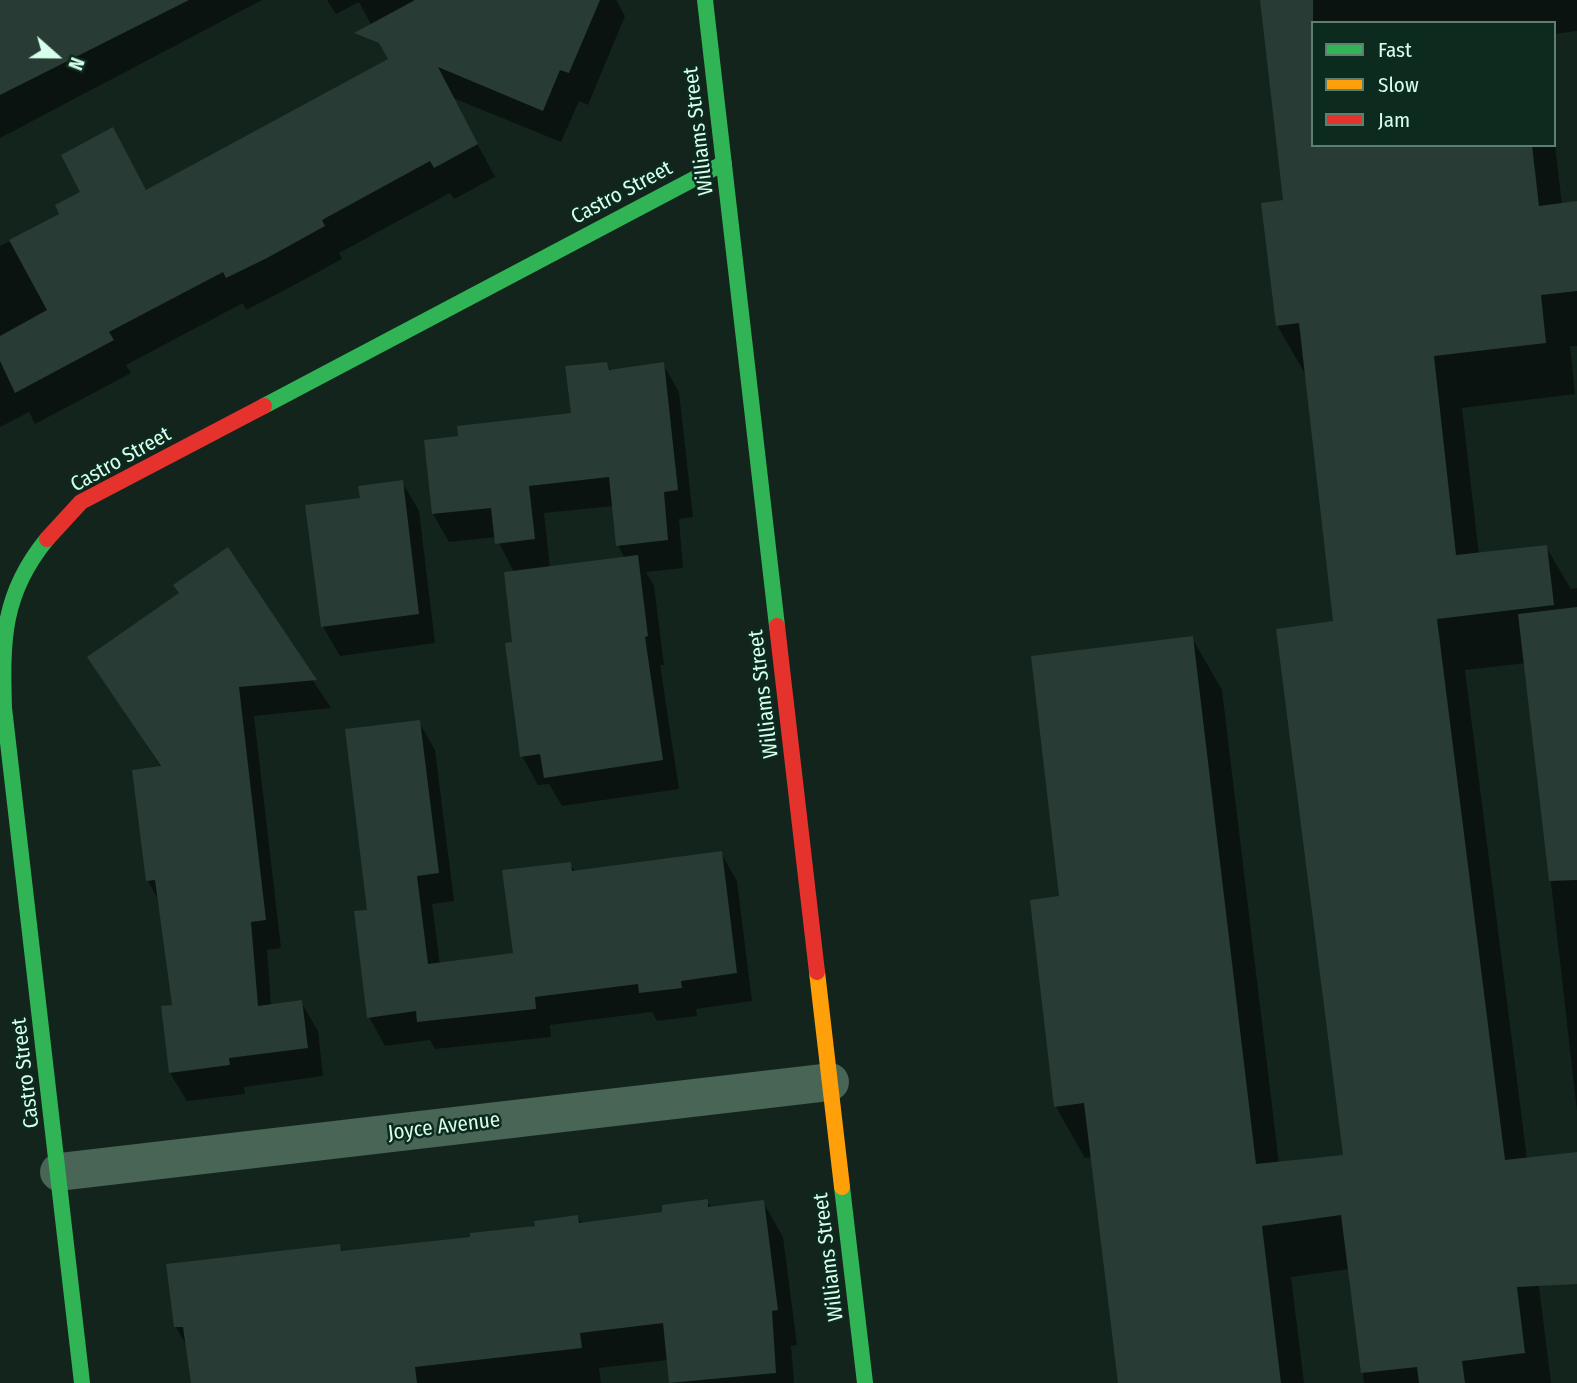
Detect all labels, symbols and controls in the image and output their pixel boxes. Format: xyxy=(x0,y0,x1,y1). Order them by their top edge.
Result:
north arrow xyxy=(21,21,91,91)
legend xyxy=(1311,21,1556,147)
text: Fast xyxy=(1378,37,1412,63)
text: N xyxy=(63,54,89,73)
street label: Williams Street xyxy=(679,65,719,197)
text: Slow xyxy=(1378,72,1419,98)
text: Jam xyxy=(1378,107,1410,133)
street label: Castro Street xyxy=(567,156,677,230)
street label: Castro Street xyxy=(66,422,176,498)
street label: Williams Street xyxy=(744,628,784,760)
street label: Castro Street xyxy=(7,1016,45,1130)
street label: Joyce Avenue xyxy=(386,1108,502,1146)
street label: Williams Street xyxy=(809,1191,849,1323)

